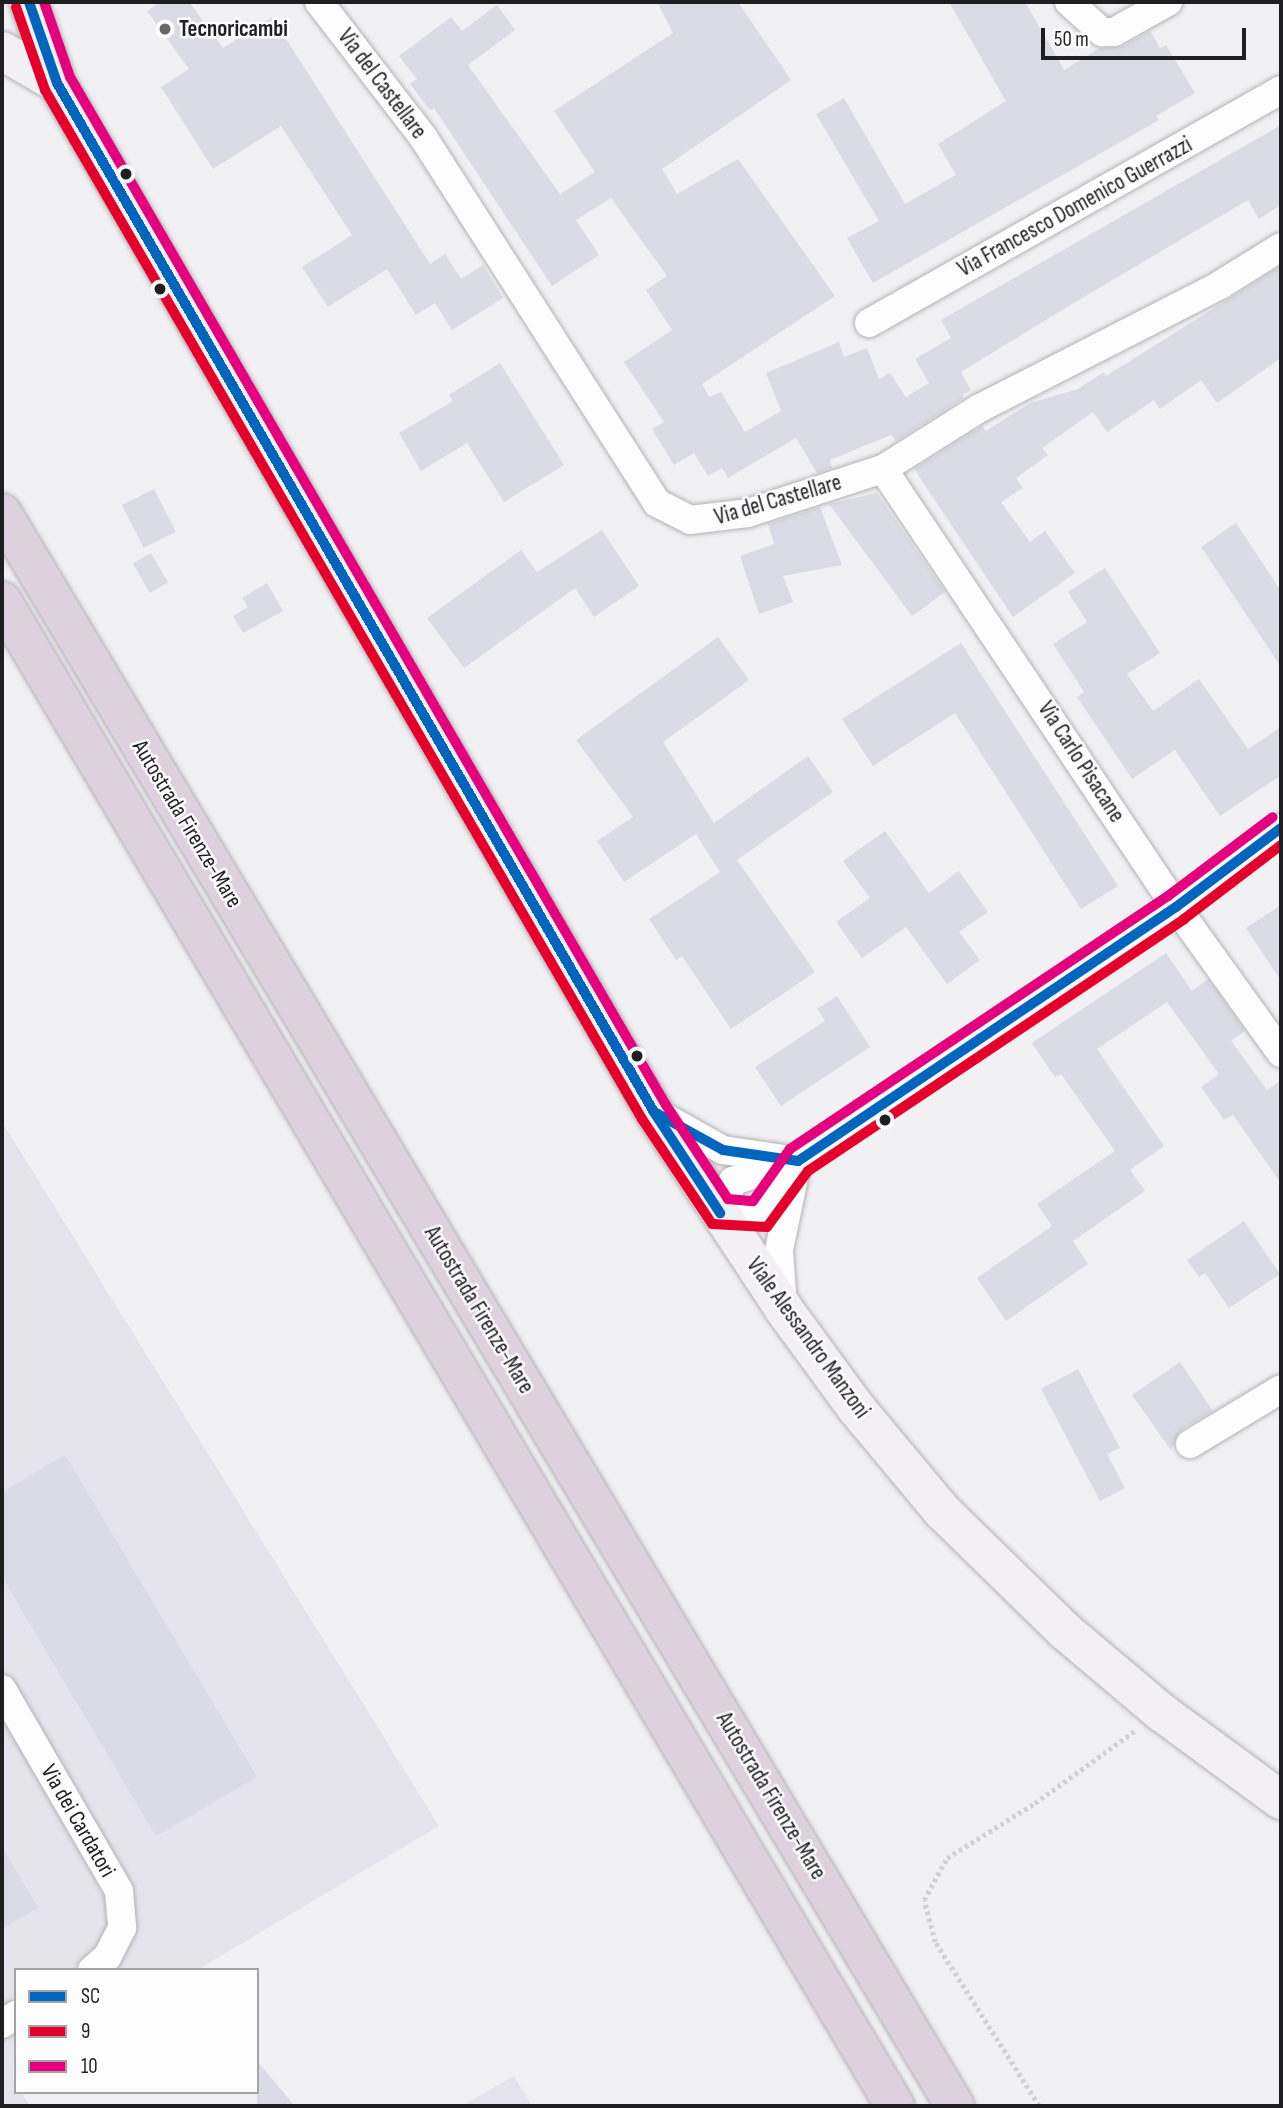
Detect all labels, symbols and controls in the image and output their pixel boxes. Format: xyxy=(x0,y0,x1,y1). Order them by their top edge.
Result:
scale bar xyxy=(1045,14,1250,58)
place label: Tecnoricambi xyxy=(179,15,288,43)
marker: Tecnoricambi xyxy=(157,21,173,37)
street label: Via del Castellare xyxy=(332,23,432,145)
text: 50 m xyxy=(1054,27,1089,52)
street label: Via Francesco Domenico Guerrazzi xyxy=(953,131,1197,283)
unlabelled marker xyxy=(119,167,133,181)
unlabelled marker xyxy=(153,282,167,296)
street label: Via del Castellare xyxy=(711,469,845,531)
street label: Via Carlo Pisacane xyxy=(1032,696,1130,828)
street label: Autostrada Firenze-Mare xyxy=(126,735,248,913)
unlabelled marker xyxy=(630,1049,644,1063)
unlabelled marker xyxy=(878,1113,892,1127)
street label: Autostrada Firenze-Mare xyxy=(418,1221,540,1399)
street label: Viale Alessandro Manzoni xyxy=(740,1252,876,1424)
street label: Autostrada Firenze-Mare xyxy=(710,1707,832,1885)
street label: Via dei Cardatori xyxy=(35,1760,121,1882)
legend xyxy=(14,1968,259,2094)
text: SC xyxy=(81,1984,100,2009)
text: 9 xyxy=(81,2019,90,2044)
text: 10 xyxy=(81,2054,98,2079)

